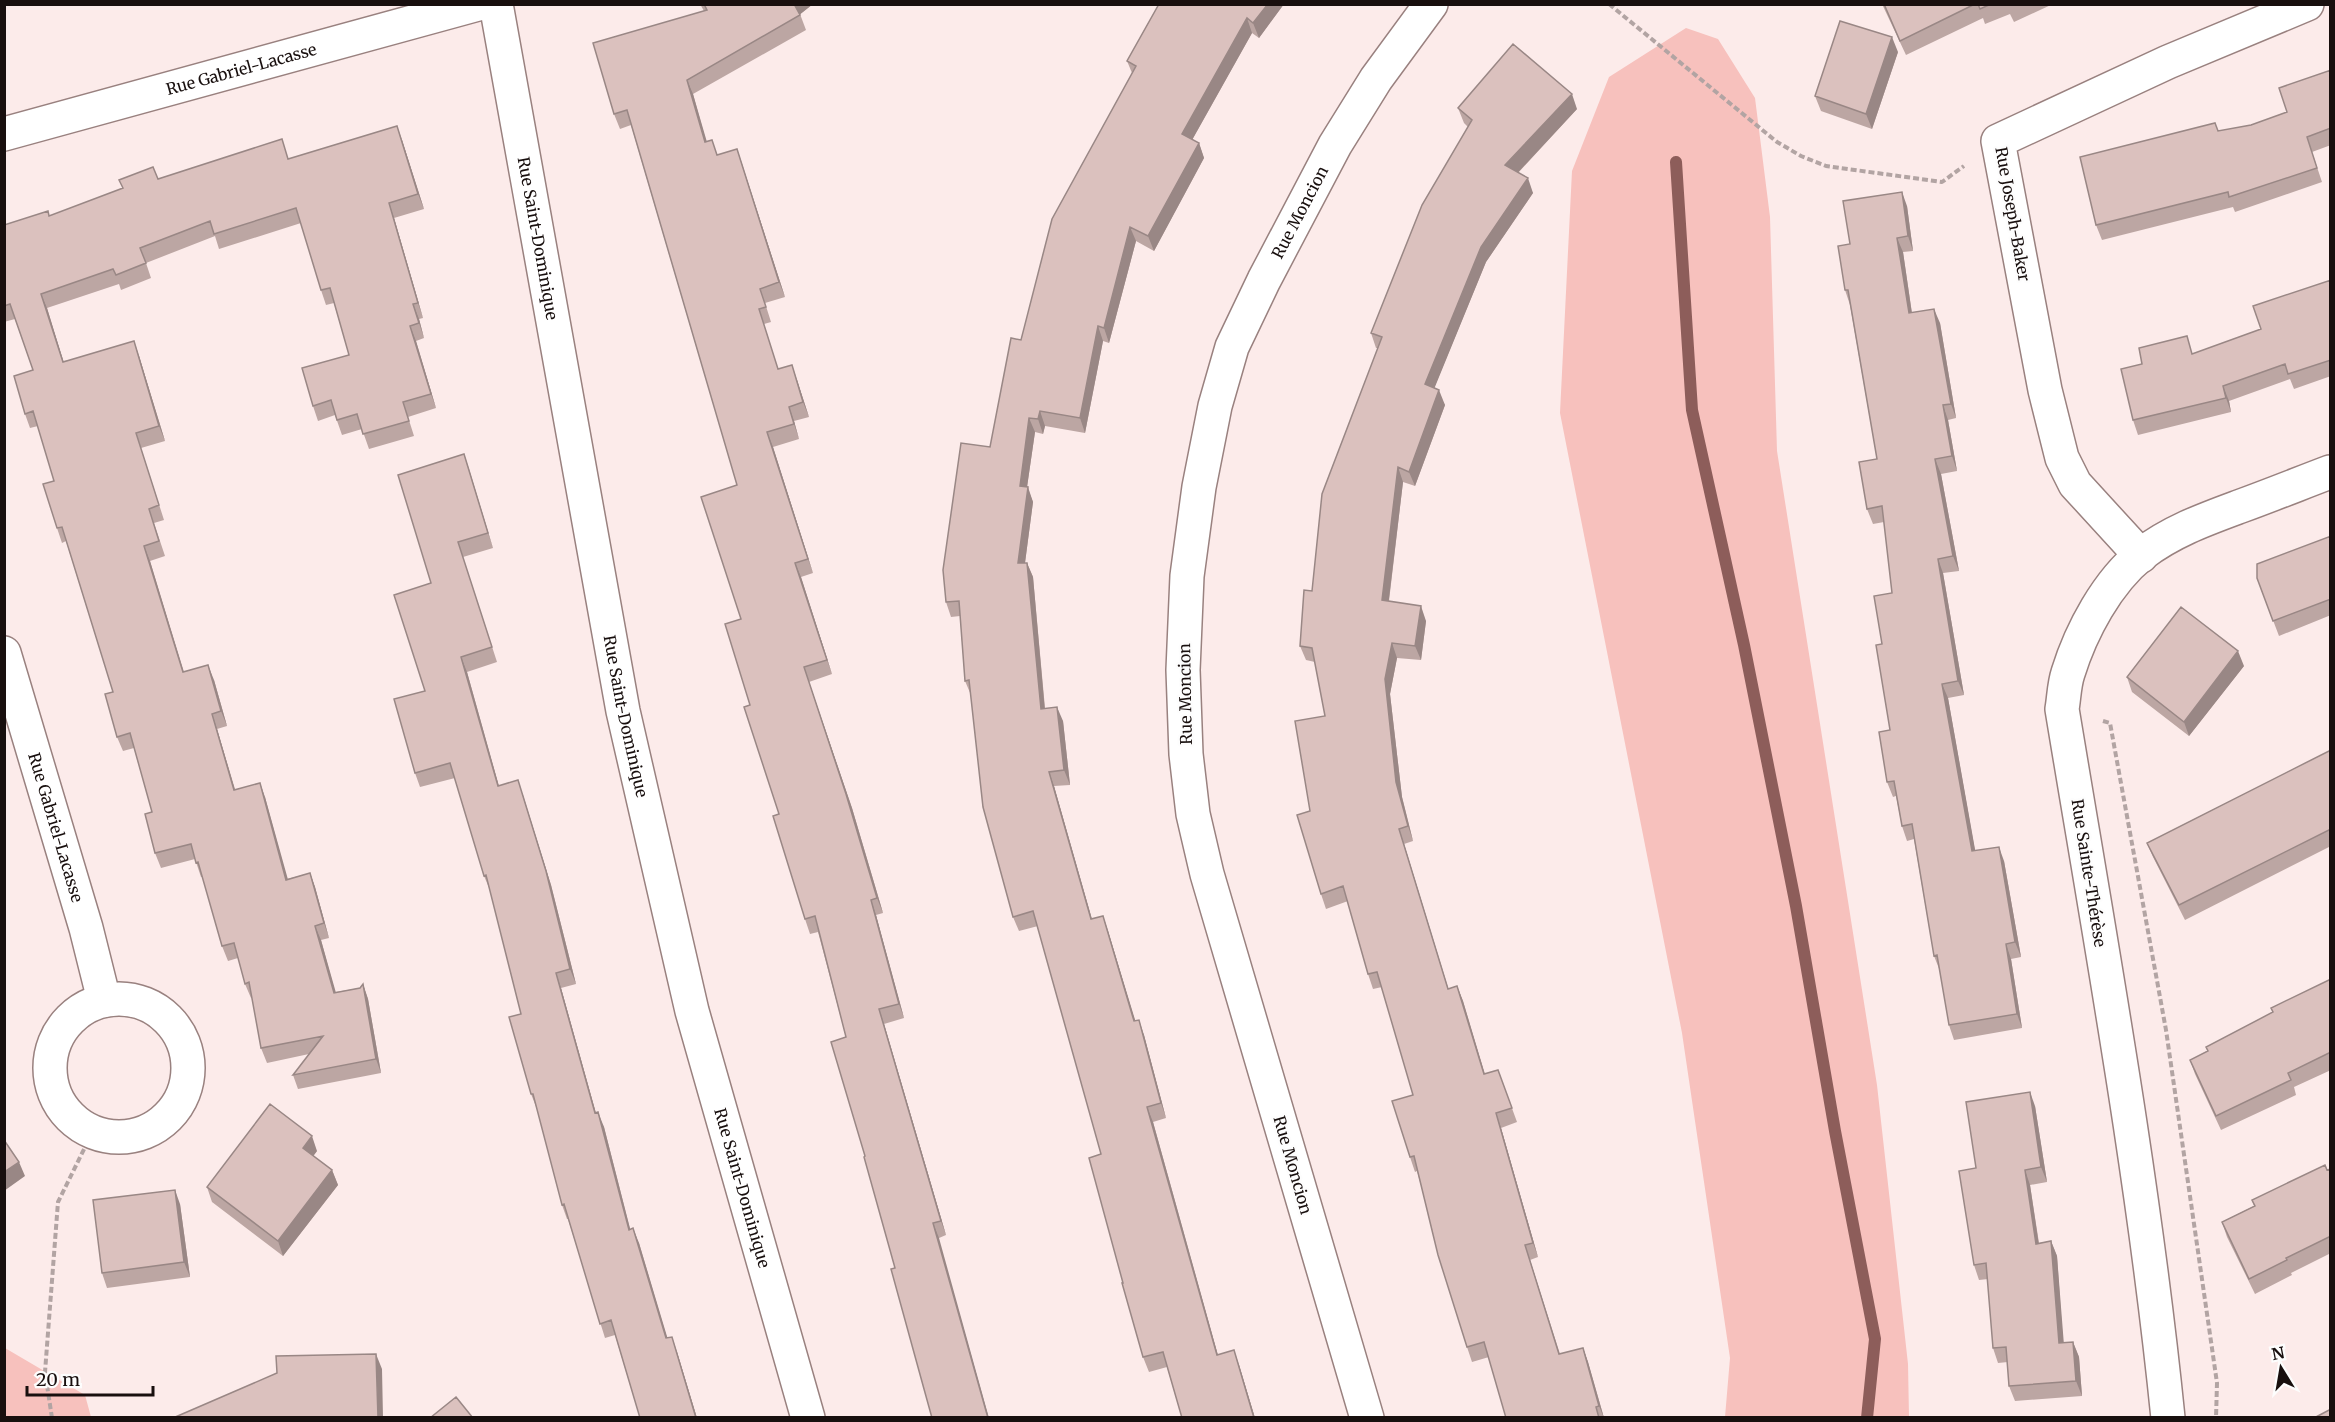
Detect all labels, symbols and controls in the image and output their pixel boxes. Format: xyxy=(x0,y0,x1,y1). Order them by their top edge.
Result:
street label: Rue Gabriel-Lacasse xyxy=(164,39,319,99)
street label: Rue Joseph-Baker xyxy=(1991,145,2035,283)
street label: Rue Saint-Dominique xyxy=(514,155,563,321)
street label: Rue Moncion xyxy=(1267,162,1332,262)
street label: Rue Saint-Dominique xyxy=(600,633,653,799)
street label: Rue Moncion xyxy=(1174,643,1196,745)
street label: Rue Gabriel-Lacasse xyxy=(24,750,88,905)
street label: Rue Sainte-Thérèse xyxy=(2067,798,2111,948)
street label: Rue Saint-Dominique xyxy=(710,1106,775,1270)
street label: Rue Moncion xyxy=(1269,1113,1317,1217)
north arrow xyxy=(2251,1338,2311,1398)
text: N xyxy=(2270,1342,2287,1364)
scale bar xyxy=(27,1359,153,1397)
text: 20 m xyxy=(36,1368,80,1391)

